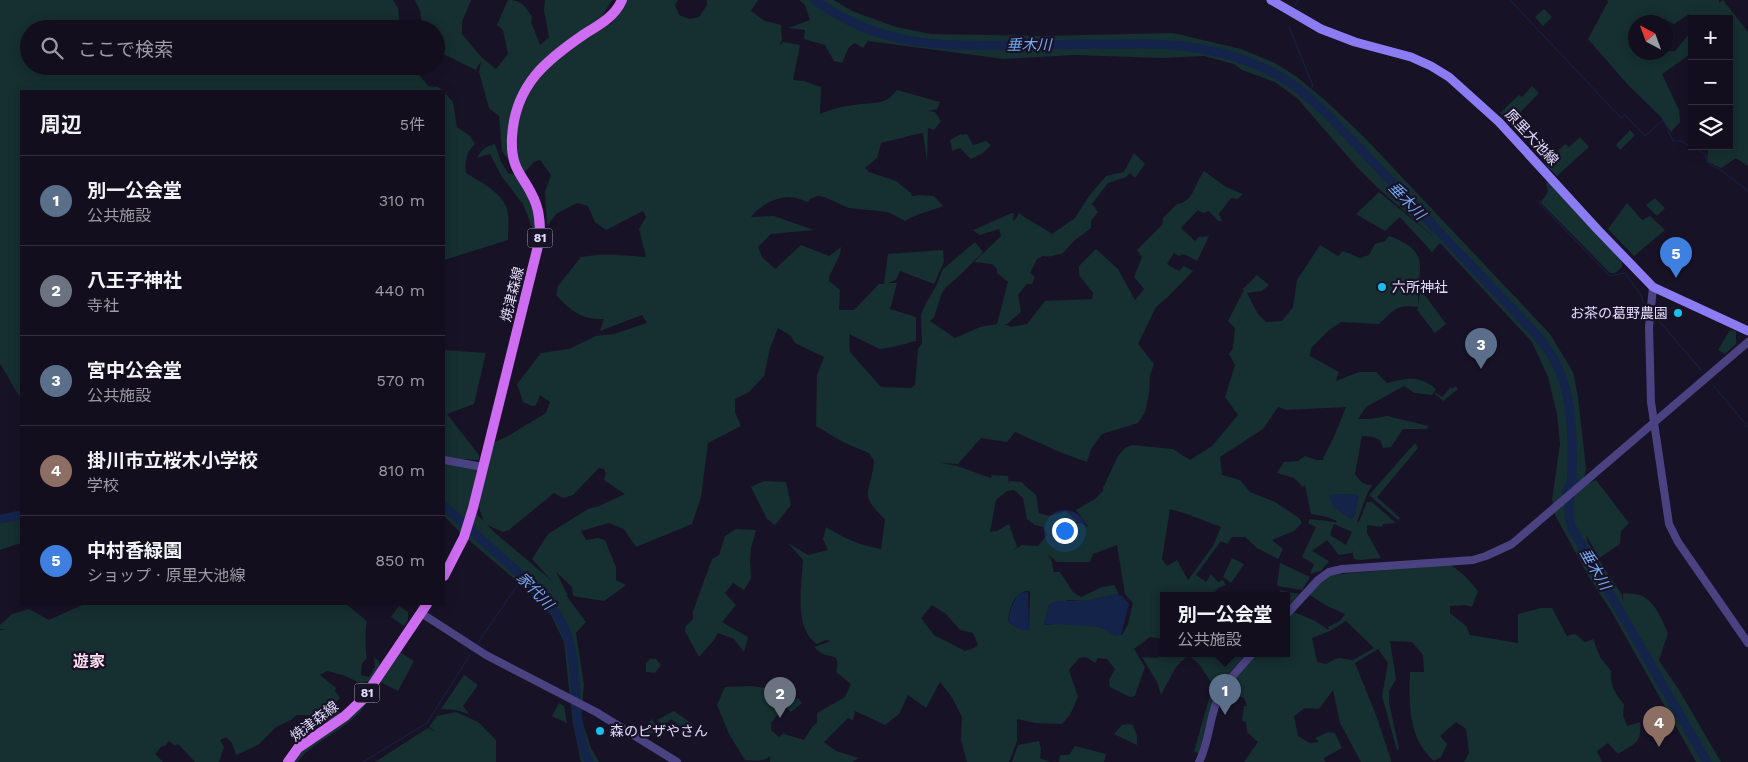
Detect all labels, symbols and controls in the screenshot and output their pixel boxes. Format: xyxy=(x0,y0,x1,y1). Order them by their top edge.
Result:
north arrow xyxy=(1628,15,1673,60)
map controls xyxy=(1688,15,1733,150)
button: + xyxy=(1688,15,1733,60)
search box xyxy=(20,20,445,75)
icon: search xyxy=(38,34,66,62)
water label: 垂木川 xyxy=(1006,36,1053,54)
text: ここで検索 xyxy=(78,38,173,61)
button: − xyxy=(1688,60,1733,105)
button: layers xyxy=(1688,105,1733,150)
street label: 原里大池線 xyxy=(1502,106,1562,168)
text: 周辺 xyxy=(40,112,82,137)
text: 5件 xyxy=(400,115,425,134)
text: 別一公会堂 xyxy=(87,179,182,202)
water label: 垂木川 xyxy=(1385,179,1430,225)
text: 1 xyxy=(53,191,59,210)
text: 310 m xyxy=(379,191,425,210)
text: 公共施設 xyxy=(87,206,151,225)
road number: 81 xyxy=(528,228,552,248)
pin: 5 xyxy=(1660,237,1692,278)
street label: 焼津森線 xyxy=(497,265,527,323)
text: 八王子神社 xyxy=(87,269,182,292)
place label: 六所神社 xyxy=(1392,279,1448,295)
text: 2 xyxy=(51,281,61,300)
text: 440 m xyxy=(375,281,425,300)
marker: 六所神社 xyxy=(1376,281,1388,293)
text: 寺社 xyxy=(87,296,119,315)
place label: お茶の葛野農園 xyxy=(1570,305,1668,321)
marker: お茶の葛野農園 xyxy=(1672,307,1684,319)
pin: 3 xyxy=(1465,328,1497,369)
text: 宮中公会堂 xyxy=(87,359,182,382)
text: 3 xyxy=(51,371,61,390)
text: 570 m xyxy=(376,371,425,390)
text: 公共施設 xyxy=(87,386,151,405)
text: 掛川市立桜木小学校 xyxy=(87,449,258,472)
text: 4 xyxy=(51,461,61,480)
text: 810 m xyxy=(378,461,425,480)
text: 学校 xyxy=(87,476,119,495)
your location xyxy=(1052,518,1078,544)
text: 中村香緑園 xyxy=(87,539,182,562)
water label: 垂木川 xyxy=(1576,545,1615,595)
text: 5 xyxy=(51,551,61,570)
text: 850 m xyxy=(375,551,425,570)
text: ショップ · 原里大池線 xyxy=(87,566,246,585)
water label: 家代川 xyxy=(513,569,558,615)
popup xyxy=(1160,592,1290,657)
text: 別一公会堂 xyxy=(1177,603,1273,626)
text: 公共施設 xyxy=(1177,630,1242,649)
district label: 遊家 xyxy=(73,652,105,671)
pin: 1 xyxy=(1209,674,1241,715)
pin: 2 xyxy=(764,677,796,718)
road number: 81 xyxy=(354,684,380,702)
street label: 焼津森線 xyxy=(287,698,341,744)
pin: 4 xyxy=(1643,706,1675,747)
place label: 森のピザやさん xyxy=(610,723,708,739)
marker: 森のピザやさん xyxy=(594,725,606,737)

